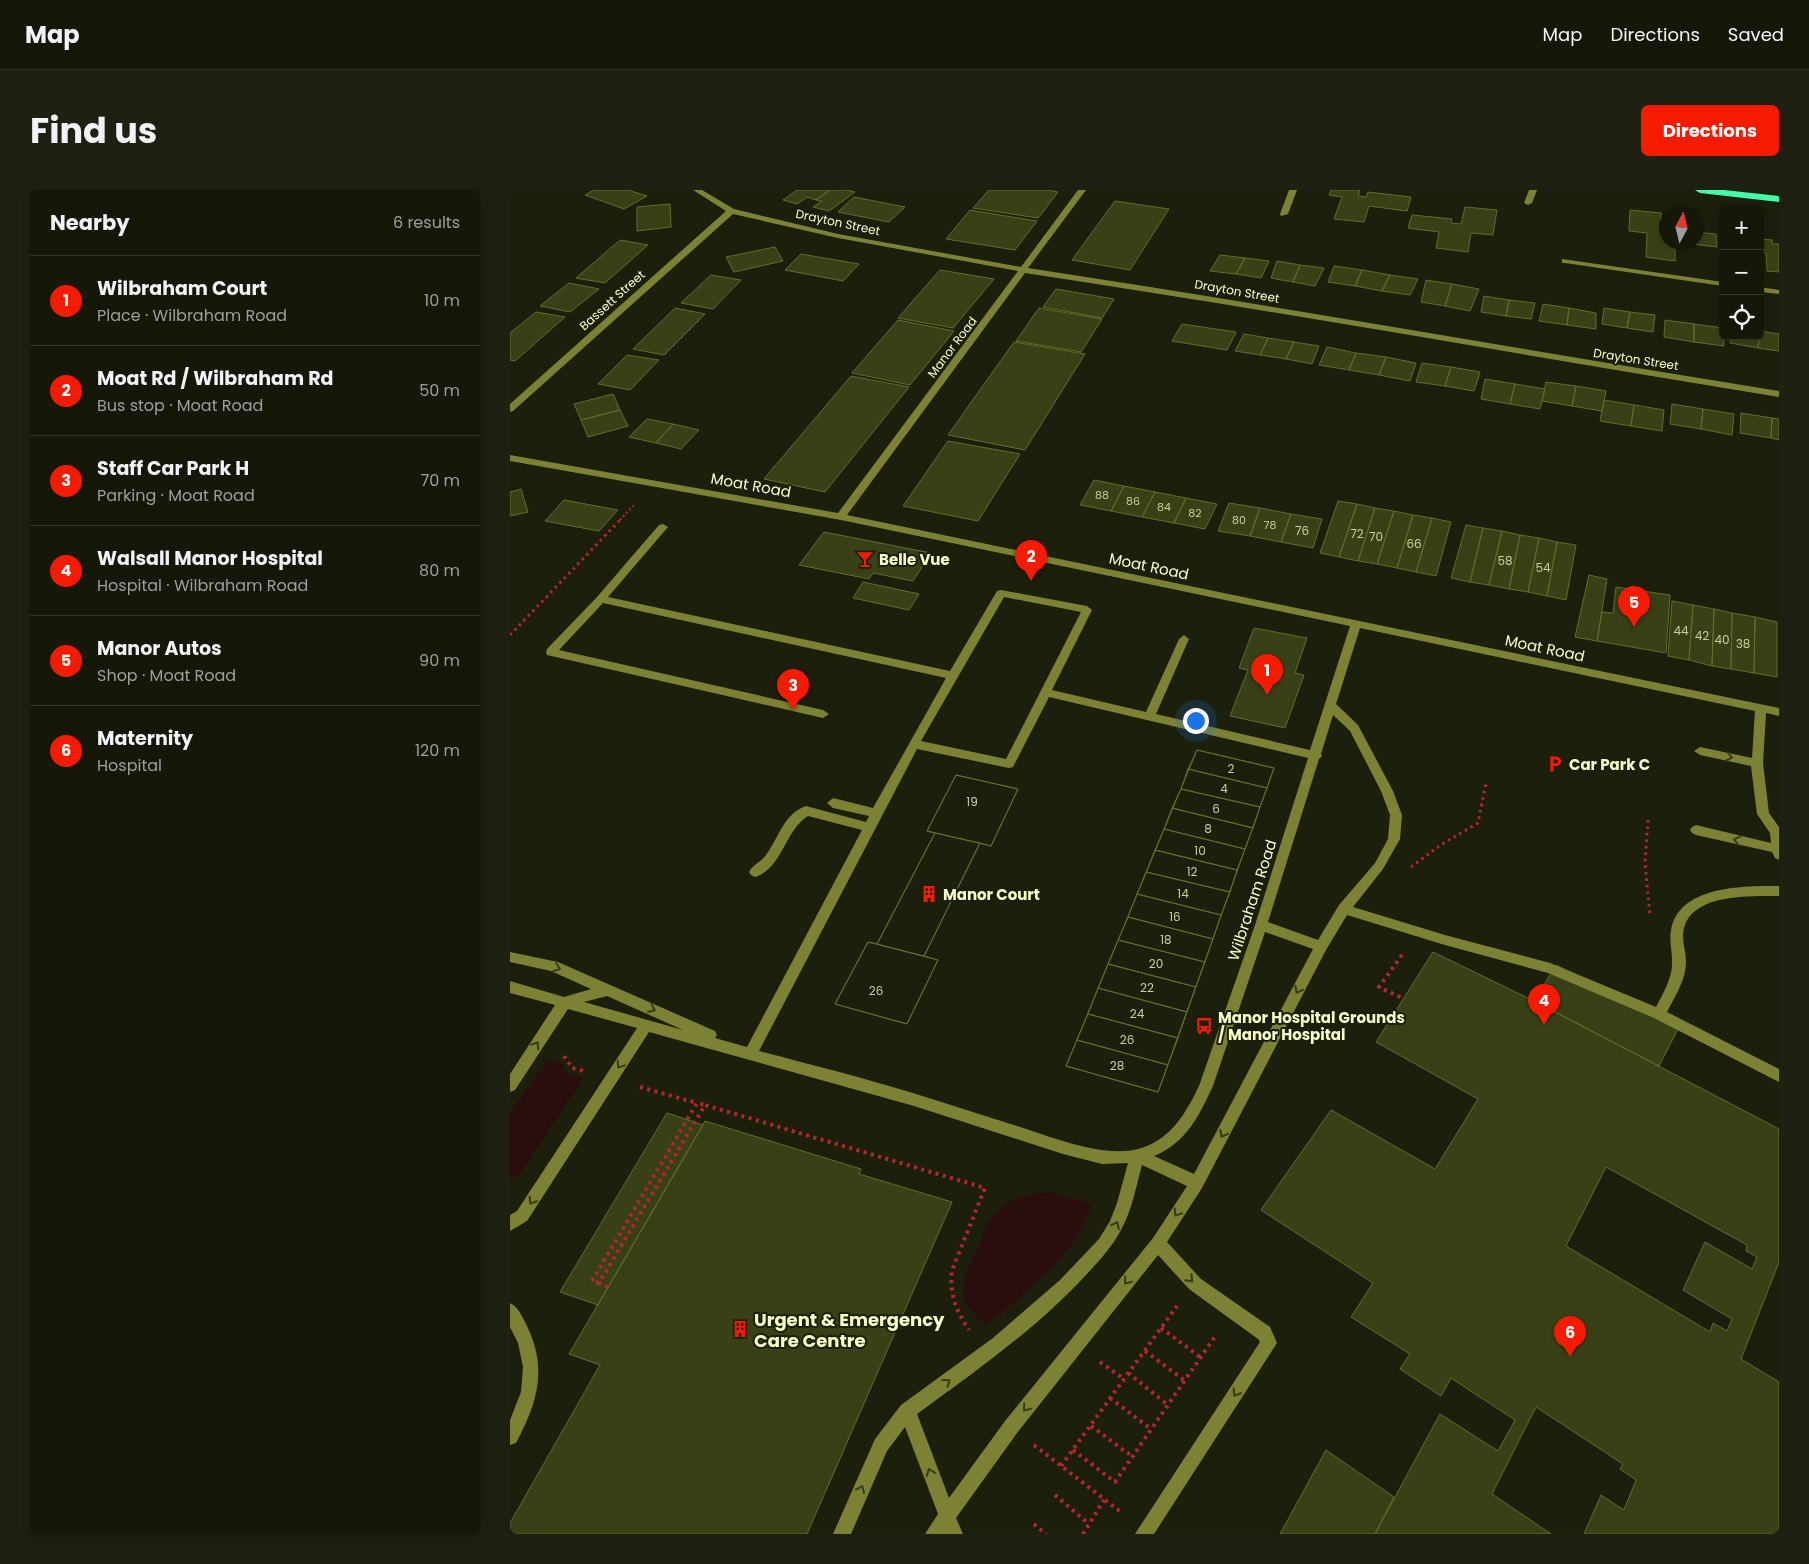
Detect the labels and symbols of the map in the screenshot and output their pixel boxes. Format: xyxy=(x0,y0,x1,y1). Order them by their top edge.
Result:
street label: Drayton Street xyxy=(794,205,882,239)
north arrow xyxy=(1659,205,1704,250)
street label: Bassett Street xyxy=(576,266,648,334)
street label: Drayton Street xyxy=(1193,275,1281,307)
street label: Manor Road xyxy=(923,313,981,381)
street label: Drayton Street xyxy=(1592,344,1680,374)
street label: Moat Road xyxy=(709,468,793,502)
house number: 88 xyxy=(1095,487,1109,503)
house number: 86 xyxy=(1126,493,1140,509)
house number: 84 xyxy=(1157,499,1171,515)
house number: 82 xyxy=(1188,505,1202,521)
house number: 80 xyxy=(1232,512,1246,528)
house number: 78 xyxy=(1264,517,1277,533)
house number: 76 xyxy=(1295,522,1309,539)
house number: 72 xyxy=(1350,525,1364,542)
house number: 70 xyxy=(1369,528,1383,545)
house number: 66 xyxy=(1406,535,1422,552)
pin: 2 xyxy=(1015,540,1047,581)
street label: Moat Road xyxy=(1107,547,1191,585)
bar icon: Belle Vue xyxy=(855,549,875,569)
place label: Belle Vue xyxy=(879,549,950,570)
house number: 58 xyxy=(1497,552,1513,569)
house number: 54 xyxy=(1535,559,1551,576)
pin: 5 xyxy=(1618,586,1650,627)
house number: 44 xyxy=(1673,622,1689,639)
house number: 42 xyxy=(1695,627,1709,644)
street label: Moat Road xyxy=(1503,629,1587,667)
house number: 40 xyxy=(1714,631,1730,648)
house number: 38 xyxy=(1736,635,1750,652)
pin: 1 xyxy=(1251,654,1283,695)
pin: 3 xyxy=(777,669,809,710)
your location xyxy=(1183,708,1209,734)
one-way arrow xyxy=(1724,751,1733,761)
parking icon: Car Park C xyxy=(1545,754,1565,774)
place label: Car Park C xyxy=(1569,754,1650,775)
house number: 2 xyxy=(1228,760,1235,777)
house number: 4 xyxy=(1220,780,1228,797)
house number: 19 xyxy=(966,793,978,810)
house number: 6 xyxy=(1212,800,1220,817)
house number: 8 xyxy=(1204,820,1212,837)
one-way arrow xyxy=(1732,835,1741,846)
street label: Wilbraham Road xyxy=(1223,837,1281,963)
house number: 10 xyxy=(1194,842,1206,859)
house number: 12 xyxy=(1187,863,1197,880)
building icon: Manor Court xyxy=(919,884,939,904)
place label: Manor Court xyxy=(943,884,1040,905)
house number: 14 xyxy=(1177,885,1189,902)
house number: 16 xyxy=(1169,908,1181,925)
house number: 18 xyxy=(1160,931,1172,948)
house number: 20 xyxy=(1149,955,1163,972)
one-way arrow xyxy=(552,962,561,972)
house number: 22 xyxy=(1140,979,1154,996)
house number: 26 xyxy=(869,982,883,999)
one-way arrow xyxy=(1294,984,1304,993)
pin: 4 xyxy=(1528,984,1560,1025)
one-way arrow xyxy=(647,1003,656,1014)
house number: 24 xyxy=(1130,1005,1145,1022)
place label: Manor Hospital Grounds / Manor Hospital xyxy=(1218,1007,1405,1045)
bus stop icon: Manor Hospital Grounds / Manor Hospital xyxy=(1194,1016,1214,1036)
house number: 26 xyxy=(1120,1031,1134,1048)
one-way arrow xyxy=(530,1041,539,1050)
house number: 28 xyxy=(1110,1057,1124,1074)
one-way arrow xyxy=(617,1059,626,1069)
one-way arrow xyxy=(1219,1128,1229,1137)
one-way arrow xyxy=(529,1196,538,1205)
one-way arrow xyxy=(1174,1208,1184,1217)
one-way arrow xyxy=(1110,1221,1120,1230)
one-way arrow xyxy=(1184,1274,1193,1283)
one-way arrow xyxy=(1125,1275,1133,1284)
place label: Urgent & Emergency Care Centre xyxy=(754,1307,945,1353)
pin: 6 xyxy=(1554,1316,1586,1357)
building icon: Urgent & Emergency Care Centre xyxy=(730,1319,750,1339)
one-way arrow xyxy=(941,1379,950,1388)
one-way arrow xyxy=(1233,1388,1242,1397)
one-way arrow xyxy=(1023,1402,1031,1411)
one-way arrow xyxy=(926,1468,936,1476)
one-way arrow xyxy=(855,1485,865,1494)

